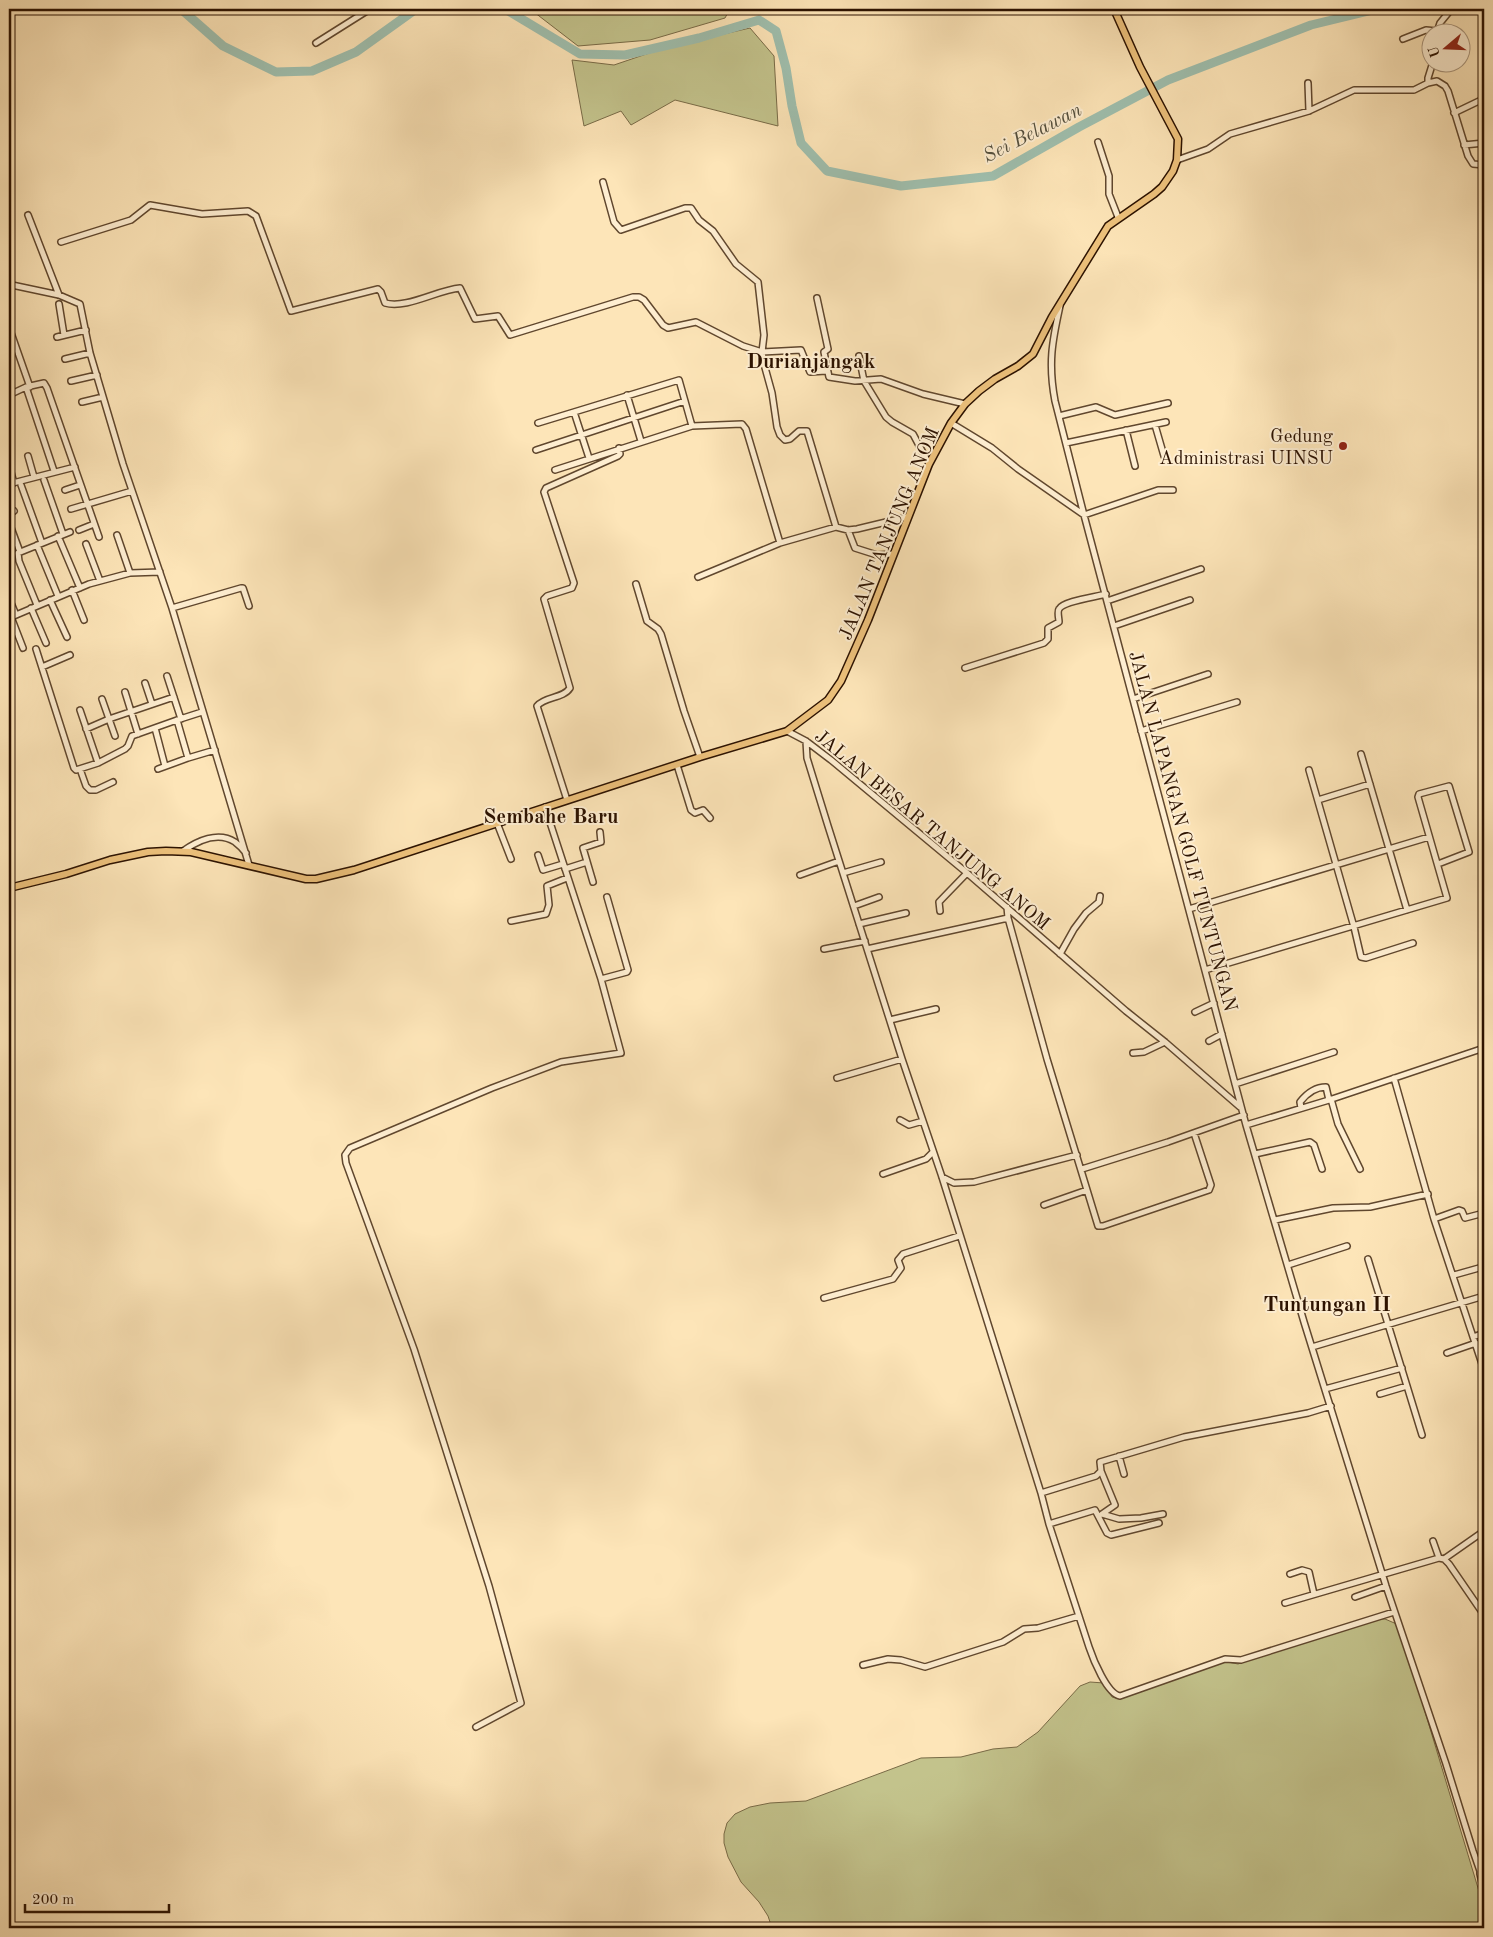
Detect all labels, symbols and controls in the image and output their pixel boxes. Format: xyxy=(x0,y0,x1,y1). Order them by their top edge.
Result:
north arrow xyxy=(1420,22,1470,72)
text: U xyxy=(1426,44,1443,59)
water label: Sei Belawan xyxy=(980,100,1086,167)
district label: Durianjangak xyxy=(747,352,876,373)
street label: JALAN TANJUNG ANOM xyxy=(837,425,944,643)
place label: Gedung Administrasi UINSU xyxy=(1159,428,1334,469)
marker: Gedung Administrasi UINSU xyxy=(1337,440,1349,452)
street label: JALAN LAPANGAN GOLF TUNTUNGAN xyxy=(1124,649,1239,1014)
street label: JALAN BESAR TANJUNG ANOM xyxy=(810,727,1052,935)
district label: Sembahe Baru xyxy=(483,807,619,828)
district label: Tuntungan II xyxy=(1263,1295,1391,1316)
scale bar xyxy=(25,1882,169,1914)
text: 200 m xyxy=(32,1893,74,1908)

